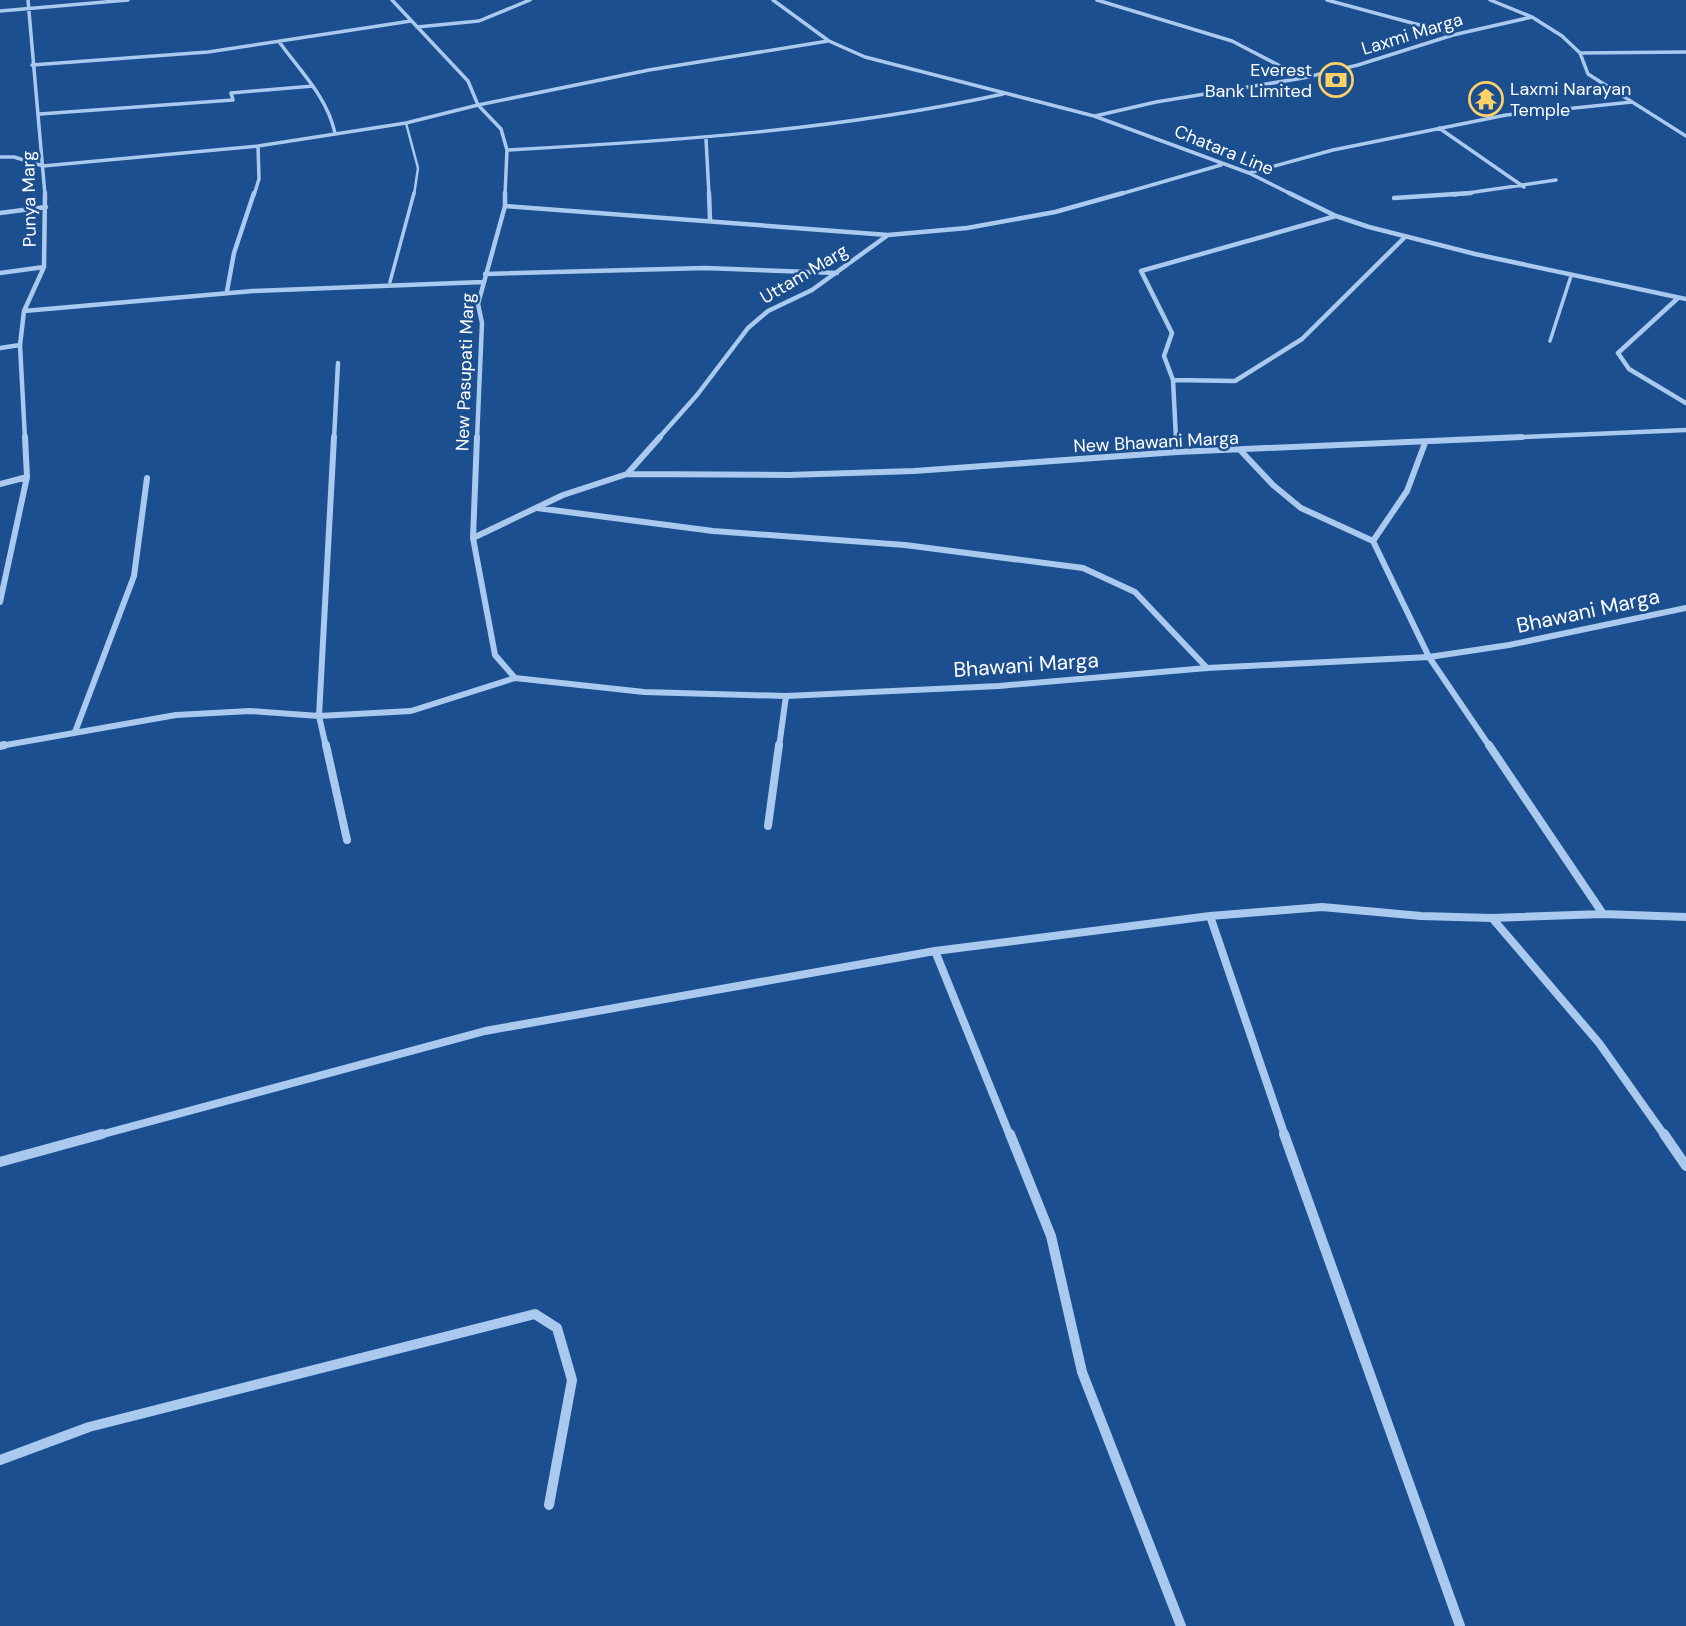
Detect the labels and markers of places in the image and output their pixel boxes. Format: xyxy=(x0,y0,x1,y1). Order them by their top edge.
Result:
place label: Everest Bank Limited xyxy=(1205,58,1312,103)
bank icon: Everest Bank Limited xyxy=(1317,61,1355,99)
place label: Laxmi Narayan Temple xyxy=(1510,77,1631,122)
temple icon: Laxmi Narayan Temple xyxy=(1467,80,1505,118)

